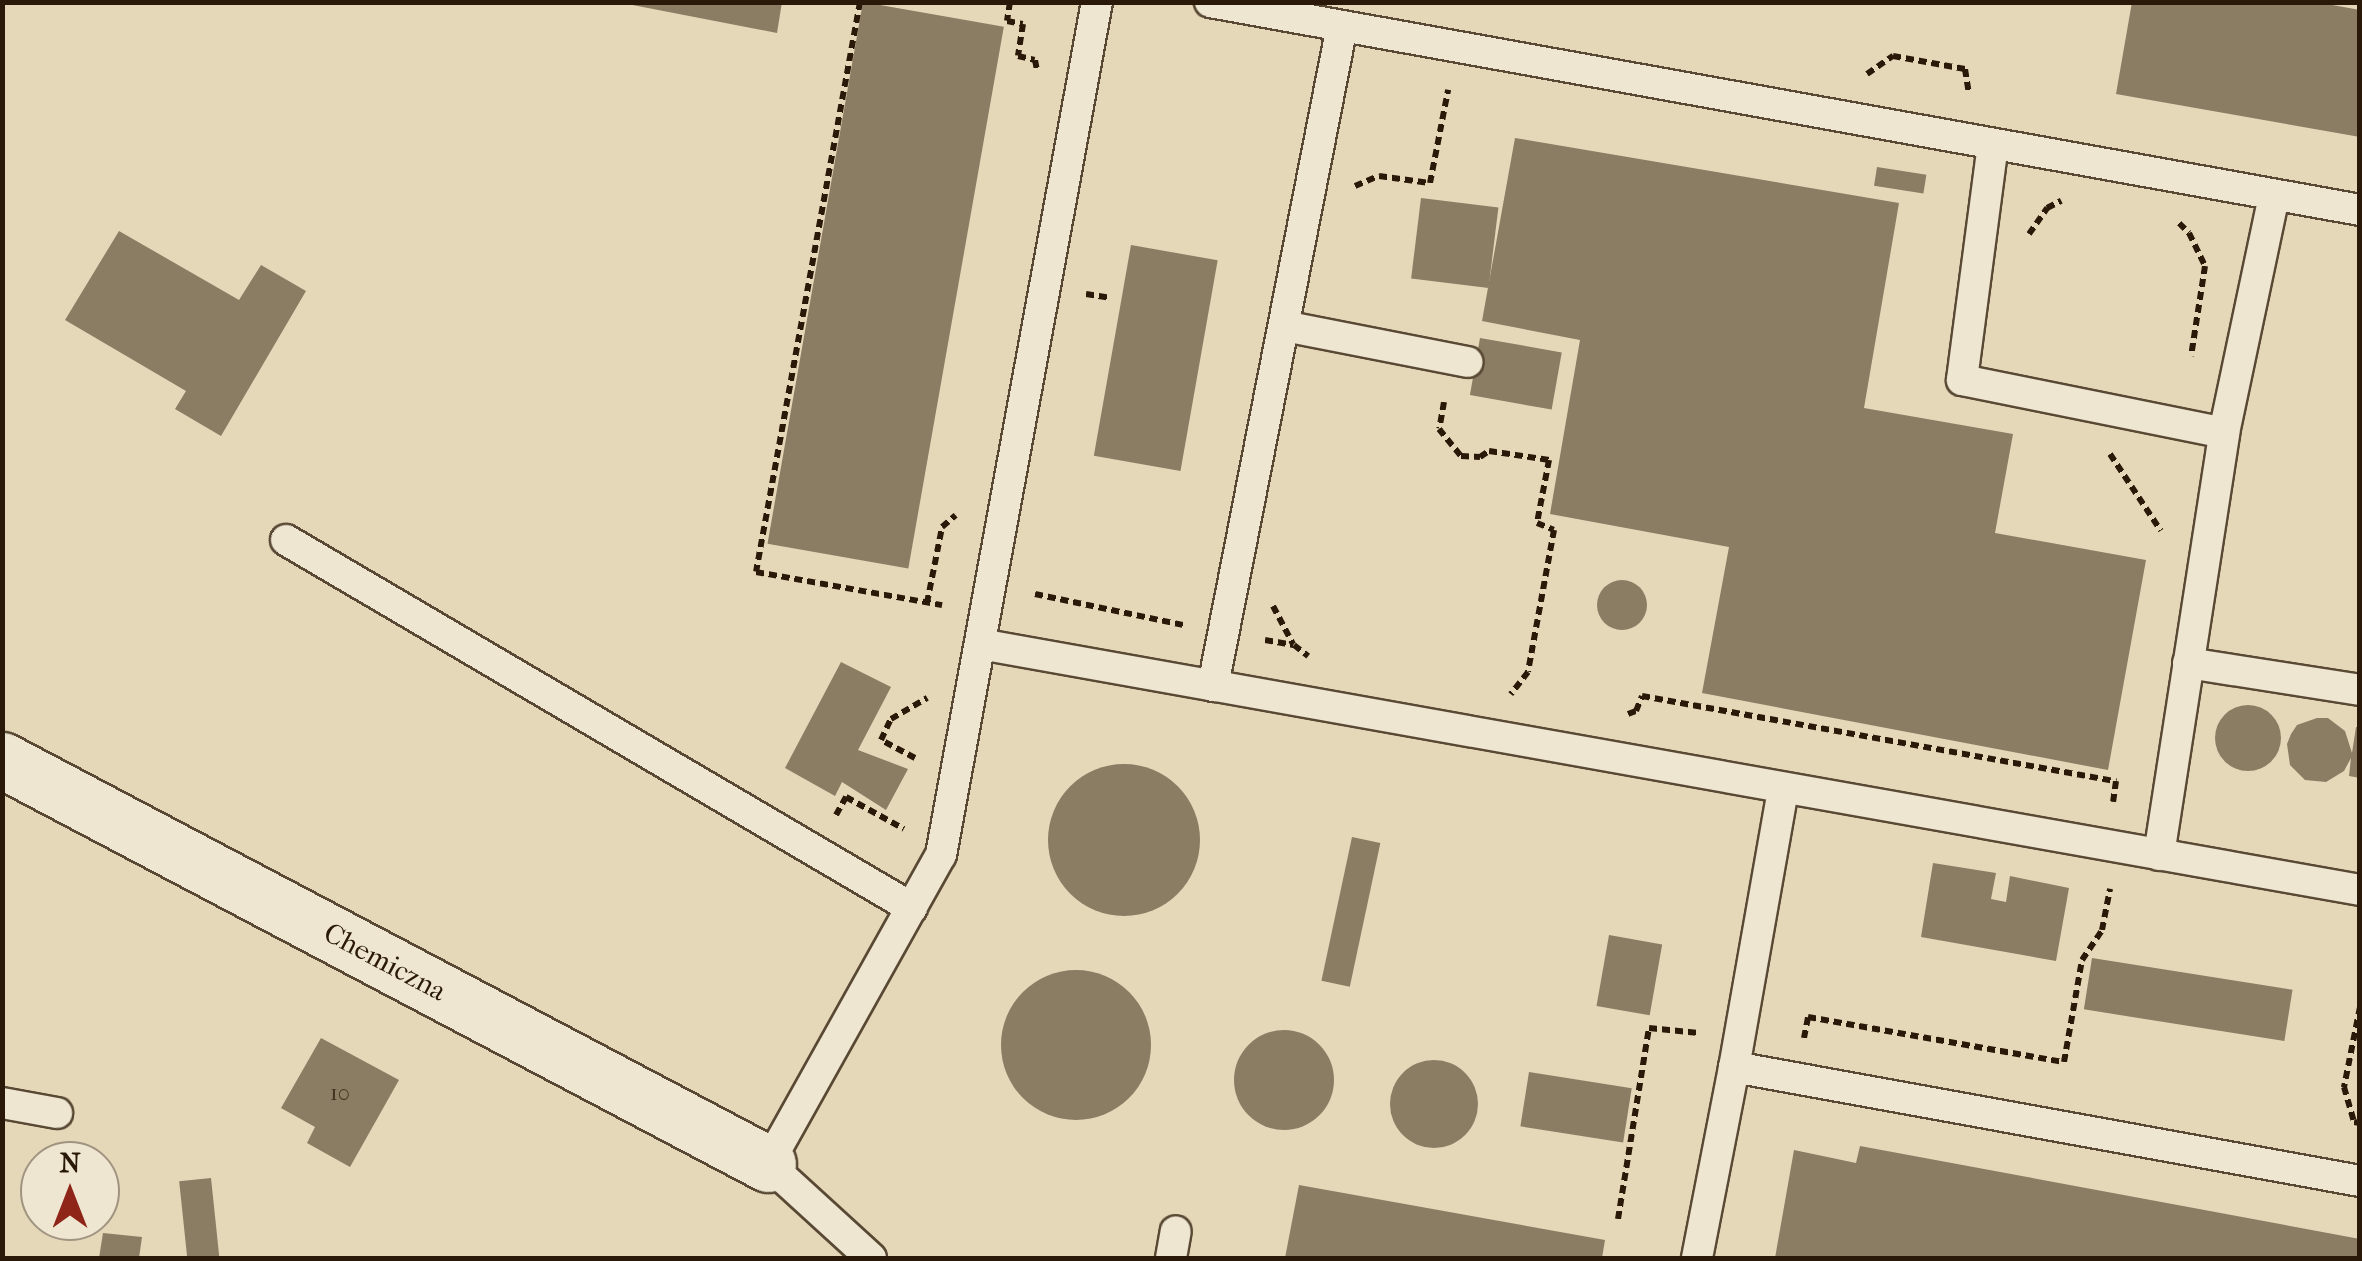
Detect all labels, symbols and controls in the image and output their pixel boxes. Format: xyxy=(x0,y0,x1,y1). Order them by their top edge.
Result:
street label: Chemiczna xyxy=(318,916,452,1008)
house number: 10 xyxy=(330,1081,350,1107)
north arrow xyxy=(20,1141,120,1241)
text: N xyxy=(59,1146,81,1179)

